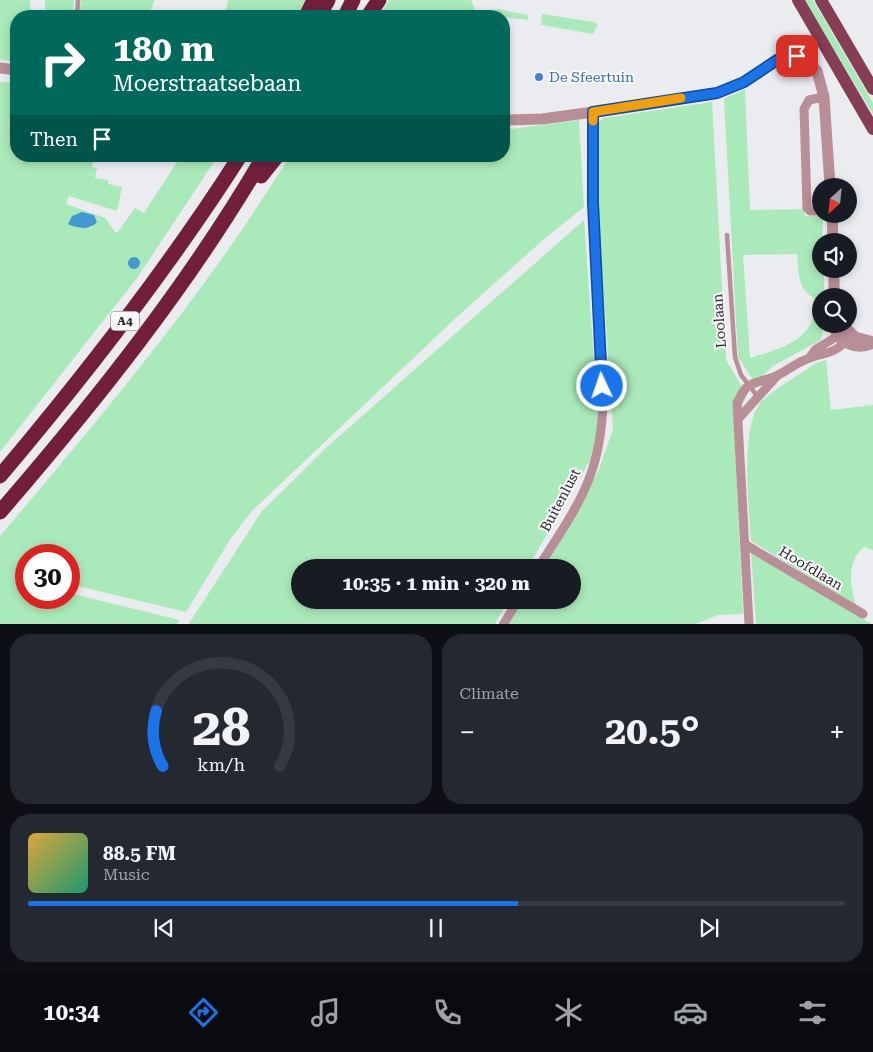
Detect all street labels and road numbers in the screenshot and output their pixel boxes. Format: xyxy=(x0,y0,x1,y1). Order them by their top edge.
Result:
street label: Loolaan xyxy=(709,293,729,349)
road number: A4 xyxy=(111,312,139,331)
street label: Buitenlust xyxy=(537,466,583,534)
street label: Hoofdlaan xyxy=(776,543,846,593)

